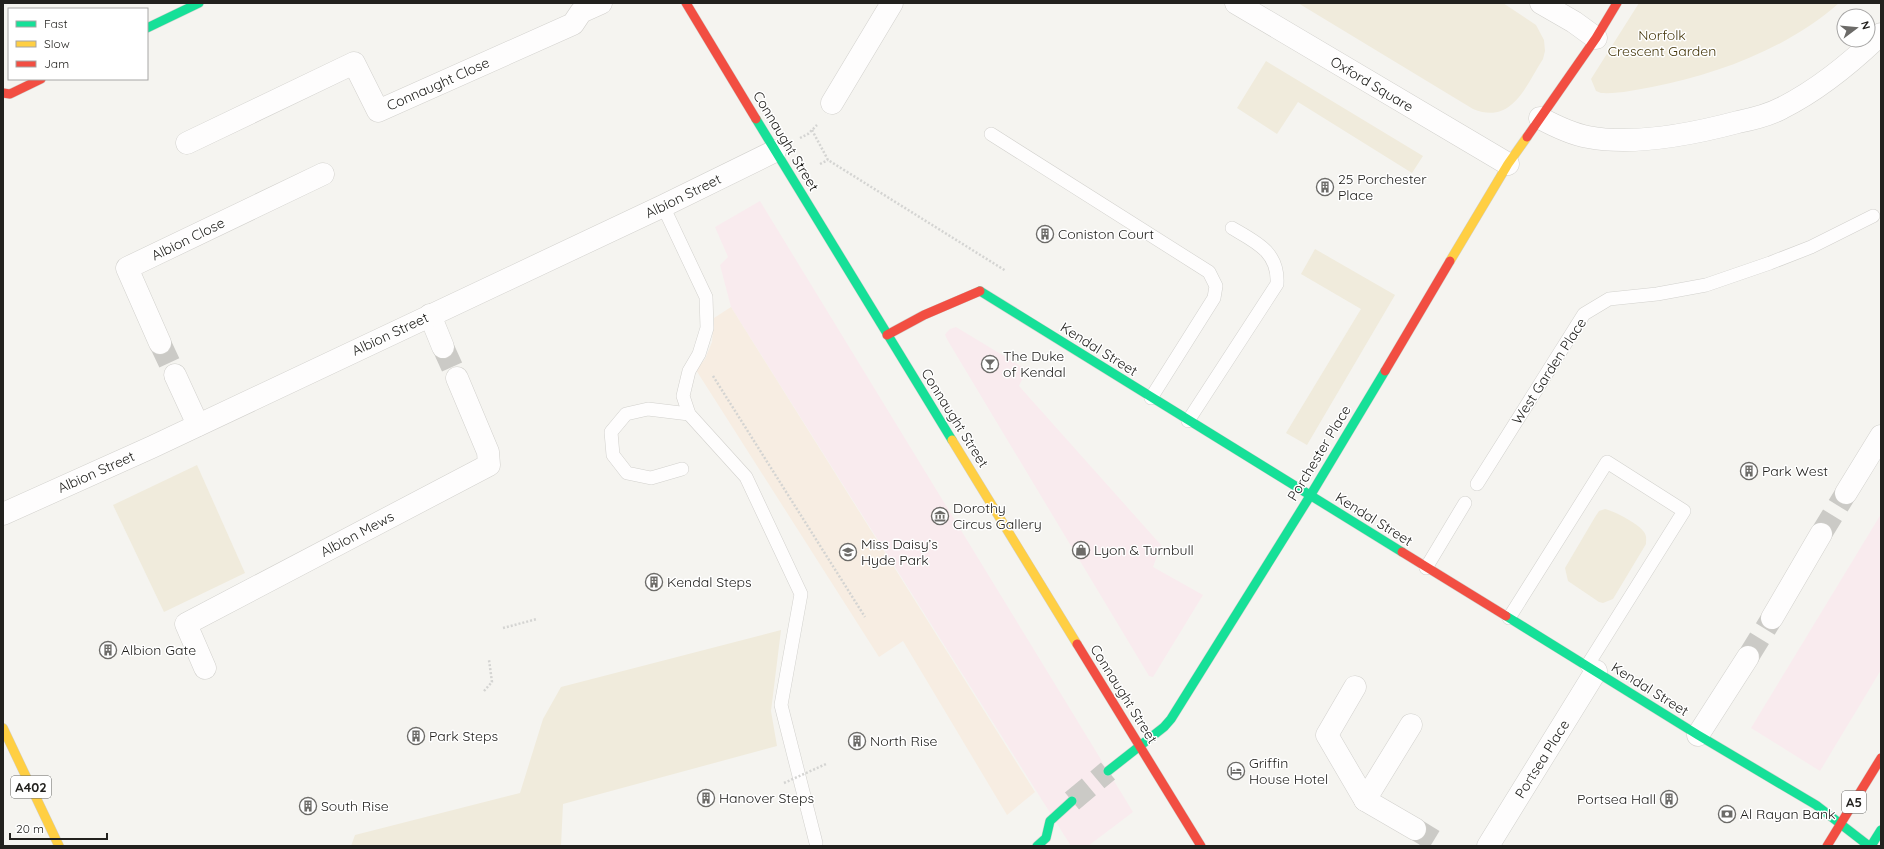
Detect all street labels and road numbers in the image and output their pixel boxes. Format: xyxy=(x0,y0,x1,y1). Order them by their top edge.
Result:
street label: Oxford Square xyxy=(1327,52,1417,116)
street label: Connaught Close xyxy=(384,53,492,115)
street label: Connaught Street xyxy=(749,88,823,194)
street label: Albion Street xyxy=(642,170,724,222)
street label: Albion Close xyxy=(148,213,228,264)
street label: Albion Street xyxy=(349,308,431,360)
street label: West Garden Place xyxy=(1508,314,1590,428)
street label: Kendal Street xyxy=(1057,318,1141,380)
street label: Connaught Street xyxy=(917,365,993,471)
street label: Porchester Place xyxy=(1283,402,1355,504)
street label: Albion Street xyxy=(55,447,138,497)
street label: Kendal Street xyxy=(1332,488,1416,550)
street label: Albion Mews xyxy=(317,507,397,561)
street label: Connaught Street xyxy=(1086,641,1162,747)
street label: Kendal Street xyxy=(1608,658,1692,720)
street label: Portsea Place xyxy=(1511,716,1573,802)
road number: A402 xyxy=(11,776,51,798)
road number: A5 xyxy=(1842,791,1866,813)

